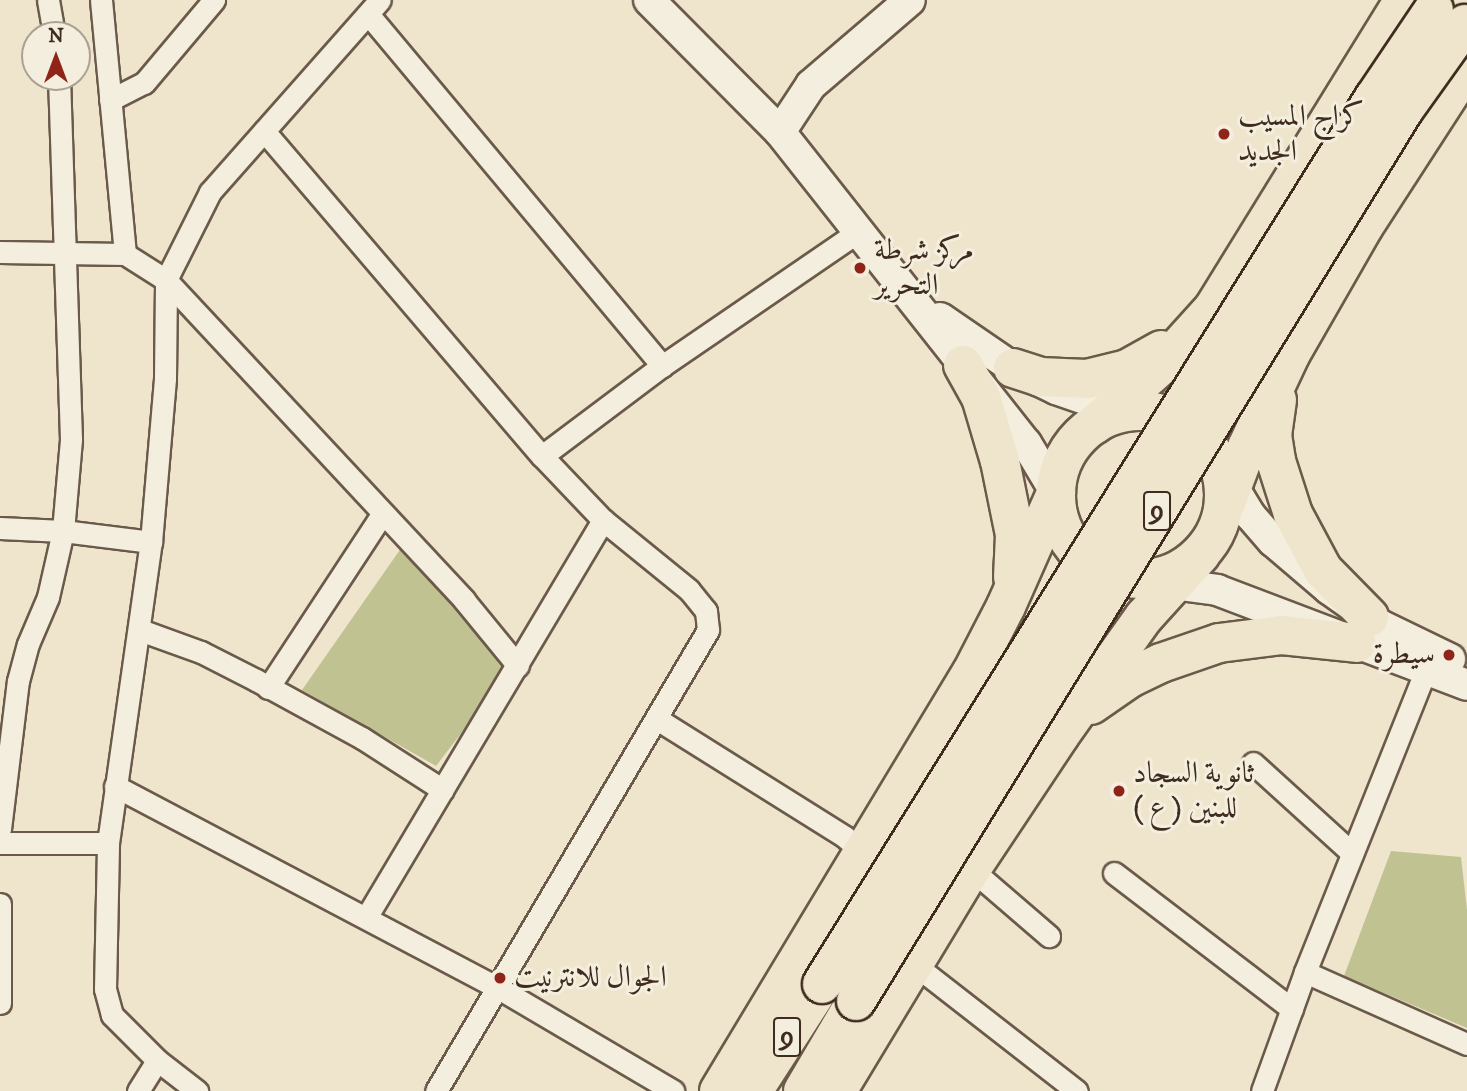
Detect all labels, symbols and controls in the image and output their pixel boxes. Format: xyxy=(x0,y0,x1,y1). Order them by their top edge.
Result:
north arrow xyxy=(21,21,91,91)
text: N xyxy=(48,25,64,48)
place label: كراج المسيب الجديد xyxy=(1238,99,1364,170)
marker: كراج المسيب الجديد xyxy=(1216,126,1232,142)
place label: مركز شرطة التحرير xyxy=(874,233,974,304)
marker: مركز شرطة التحرير xyxy=(852,260,868,276)
road number: 9 xyxy=(1143,486,1171,536)
place label: سيطرة xyxy=(1373,637,1435,673)
marker: سيطرة xyxy=(1441,647,1457,663)
place label: ثانوية السجاد ( ع ) للبنين xyxy=(1133,756,1254,826)
marker: ثانوية السجاد ( ع ) للبنين xyxy=(1111,783,1127,799)
place label: الجوال للانترنيت xyxy=(514,960,667,996)
marker: الجوال للانترنيت xyxy=(492,970,508,986)
road number: 9 xyxy=(773,1012,801,1062)

